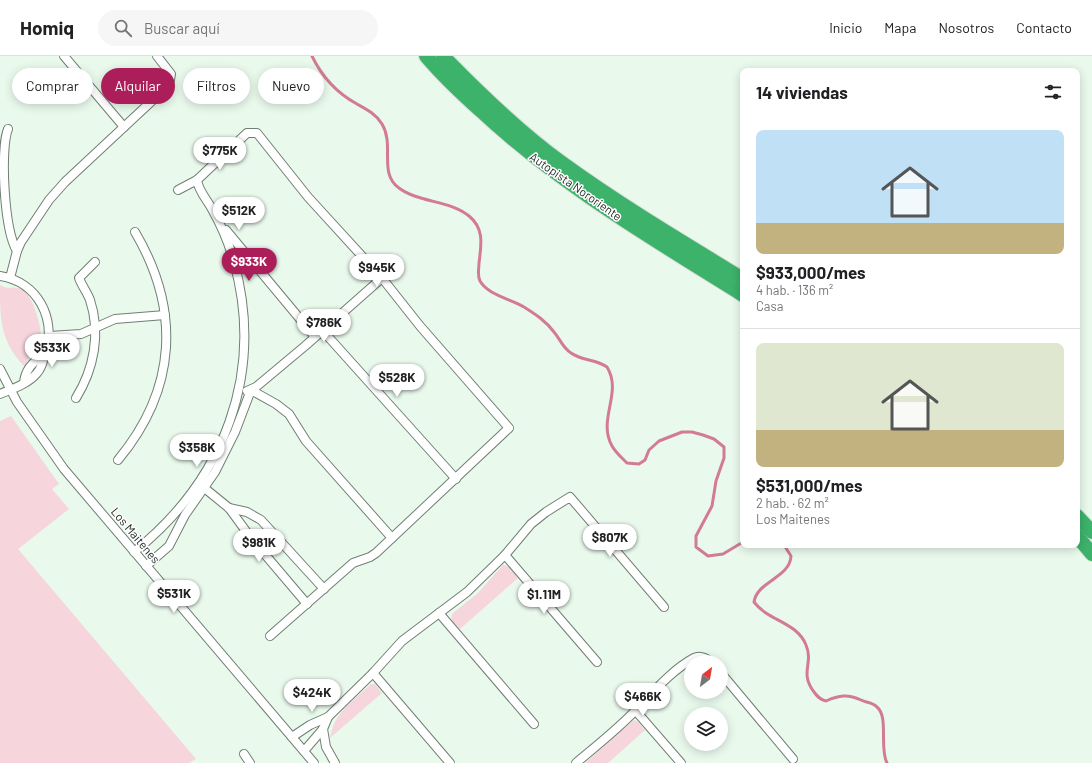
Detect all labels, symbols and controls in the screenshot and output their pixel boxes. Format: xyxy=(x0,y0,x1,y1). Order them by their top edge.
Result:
search box xyxy=(98,10,378,46)
text: Homiq xyxy=(20,16,74,39)
icon: search xyxy=(112,17,134,39)
text: Buscar aquí xyxy=(144,19,220,37)
text: Inicio xyxy=(829,19,862,36)
text: Mapa xyxy=(884,19,916,36)
text: Nosotros xyxy=(938,19,994,36)
text: Contacto xyxy=(1016,19,1072,36)
chip: Comprar xyxy=(12,68,93,104)
chip: Alquilar xyxy=(101,68,175,104)
chip: Filtros xyxy=(183,68,250,104)
chip: Nuevo xyxy=(258,68,324,104)
icon: filters xyxy=(1042,81,1064,103)
text: 14 viviendas xyxy=(756,82,848,102)
pin: $775K xyxy=(192,137,248,171)
text: $775K xyxy=(202,142,238,158)
street label: Autopista Nororiente xyxy=(527,149,625,223)
icon: home xyxy=(874,156,946,228)
pin: $512K xyxy=(211,197,267,231)
text: $512K xyxy=(222,202,256,218)
pin: $933K xyxy=(221,248,277,282)
text: $933K xyxy=(231,253,267,269)
pin: $945K xyxy=(349,254,405,288)
text: $945K xyxy=(358,259,396,275)
text: $933,000/mes xyxy=(756,262,866,282)
text: 4 hab. · 136 m² xyxy=(756,282,833,298)
text: Casa xyxy=(756,298,783,314)
pin: $786K xyxy=(296,309,352,343)
text: $786K xyxy=(306,314,342,330)
pin: $533K xyxy=(24,334,80,368)
text: $533K xyxy=(34,339,70,355)
pin: $528K xyxy=(369,364,425,398)
text: $528K xyxy=(379,369,415,385)
icon: home xyxy=(874,369,946,441)
pin: $358K xyxy=(169,434,225,468)
text: $358K xyxy=(179,439,215,455)
text: $531,000/mes xyxy=(756,475,863,495)
text: 2 hab. · 62 m² xyxy=(756,495,829,511)
street label: Los Maitenes xyxy=(109,504,163,566)
text: Los Maitenes xyxy=(756,511,830,527)
pin: $807K xyxy=(582,524,638,558)
pin: $981K xyxy=(231,529,287,563)
text: $807K xyxy=(592,529,628,545)
text: $981K xyxy=(242,534,276,550)
pin: $531K xyxy=(146,580,202,614)
pin: $1.11M xyxy=(511,581,577,615)
text: $531K xyxy=(157,585,191,601)
text: $1.11M xyxy=(527,586,561,602)
north arrow xyxy=(684,655,728,699)
map controls xyxy=(684,655,728,751)
pin: $424K xyxy=(284,679,340,713)
pin: $466K xyxy=(615,683,671,717)
text: $424K xyxy=(293,684,331,700)
text: $466K xyxy=(624,688,662,704)
button: layers xyxy=(684,707,728,751)

